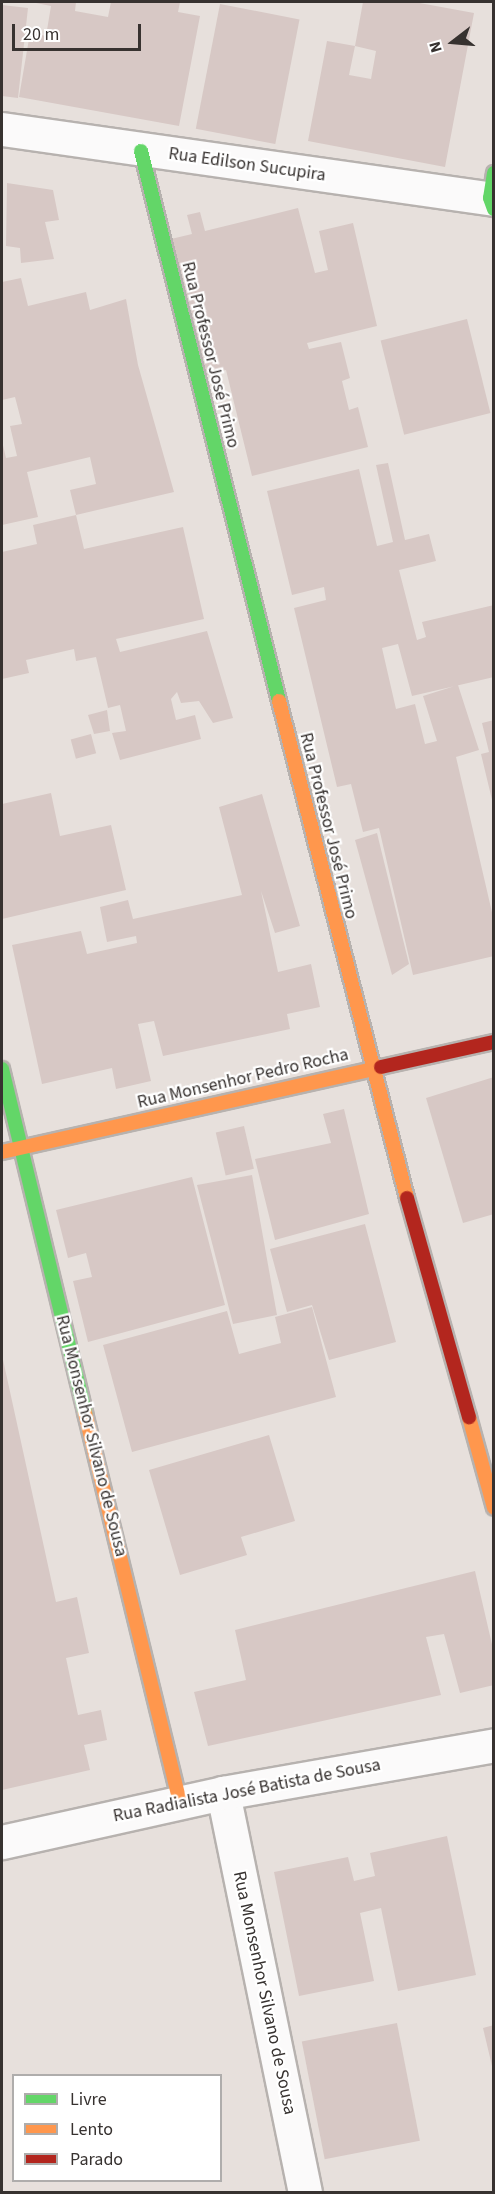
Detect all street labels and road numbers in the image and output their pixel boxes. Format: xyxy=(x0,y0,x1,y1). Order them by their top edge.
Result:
street label: Rua Edilson Sucupira xyxy=(167,143,327,187)
street label: Rua Professor José Primo xyxy=(176,260,244,450)
street label: Rua Professor José Primo xyxy=(294,731,362,921)
street label: Rua Monsenhor Pedro Rocha xyxy=(135,1044,351,1114)
street label: Rua Monsenhor Silvano de Sousa xyxy=(50,1313,132,1559)
street label: Rua Radialista José Batista de Sousa xyxy=(111,1754,383,1828)
street label: Rua Monsenhor Silvano de Sousa xyxy=(228,1869,300,2117)

